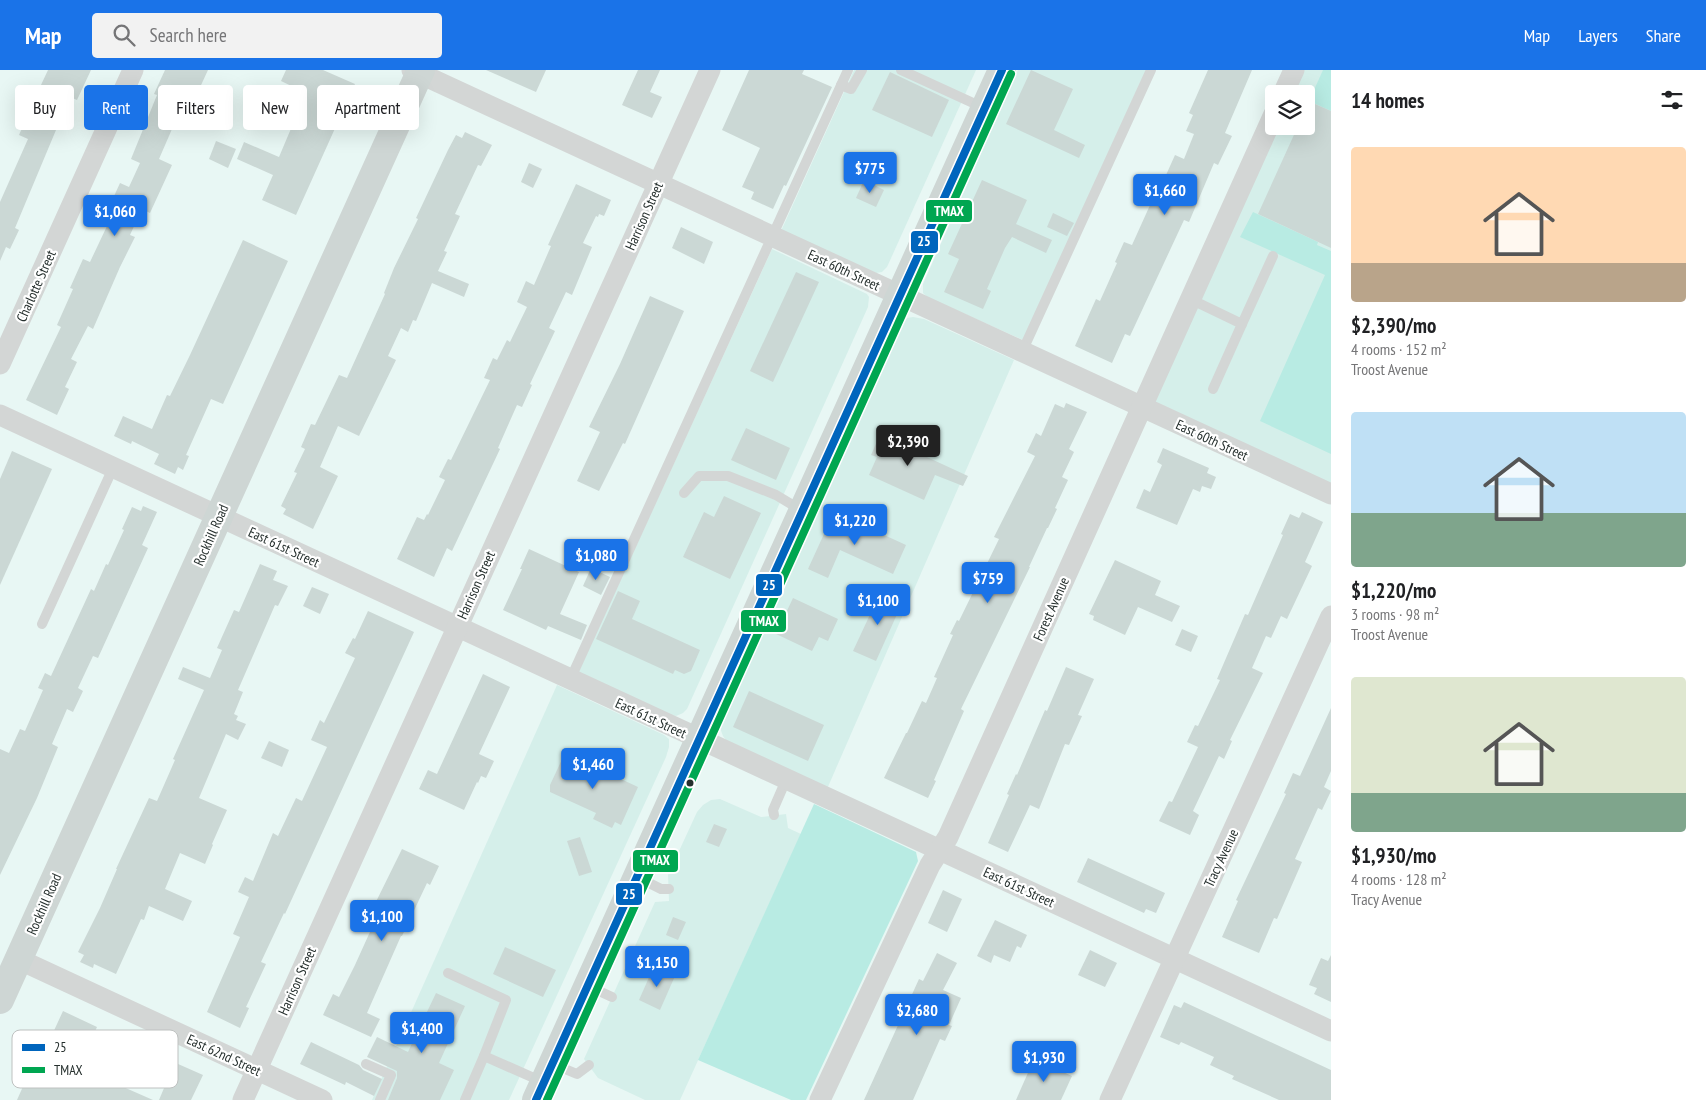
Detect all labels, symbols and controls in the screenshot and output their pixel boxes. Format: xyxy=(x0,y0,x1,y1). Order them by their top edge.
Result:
search box xyxy=(92,13,442,58)
text: Map xyxy=(25,20,62,51)
icon: search xyxy=(110,21,138,49)
text: Search here xyxy=(150,23,227,47)
text: Map xyxy=(1524,24,1550,47)
text: Layers xyxy=(1578,24,1618,47)
text: Share xyxy=(1646,24,1681,47)
chip: Buy xyxy=(15,85,74,130)
chip: Rent xyxy=(84,85,148,130)
chip: Filters xyxy=(158,85,233,130)
chip: New xyxy=(243,85,307,130)
chip: Apartment xyxy=(317,85,419,130)
map controls xyxy=(1265,85,1315,135)
button: layers xyxy=(1265,85,1315,135)
icon: filters xyxy=(1658,86,1686,114)
text: 14 homes xyxy=(1351,87,1424,114)
pin: $775 xyxy=(840,152,900,194)
text: $775 xyxy=(855,158,885,178)
pin: $1,660 xyxy=(1124,174,1206,216)
street label: Harrison Street xyxy=(621,179,667,253)
icon: home xyxy=(1474,179,1564,269)
text: $1,660 xyxy=(1144,180,1186,200)
pin: $1,060 xyxy=(74,194,156,237)
line badge: TMAX xyxy=(925,199,973,223)
text: $1,060 xyxy=(94,201,136,221)
text: TMAX xyxy=(934,202,965,220)
line badge: 25 xyxy=(910,230,939,254)
text: 25 xyxy=(917,232,931,250)
street label: East 60th Street xyxy=(805,245,883,295)
street label: Charlotte Street xyxy=(12,247,60,325)
text: $2,390/mo xyxy=(1351,312,1436,339)
text: 4 rooms · 152 m² xyxy=(1351,339,1447,359)
text: Troost Avenue xyxy=(1351,359,1428,379)
street label: East 60th Street xyxy=(1173,415,1251,465)
pin: $2,390 xyxy=(867,424,949,467)
text: $2,390 xyxy=(887,431,929,451)
icon: home xyxy=(1474,444,1564,534)
street label: Rockhill Road xyxy=(190,502,232,568)
pin: $1,220 xyxy=(814,504,896,546)
text: $1,220 xyxy=(834,510,876,530)
street label: East 61st Street xyxy=(246,523,323,571)
pin: $1,080 xyxy=(555,538,637,581)
text: $1,080 xyxy=(575,545,617,565)
street label: Harrison Street xyxy=(453,548,499,622)
pin: $759 xyxy=(958,562,1018,604)
text: $759 xyxy=(973,568,1003,588)
line badge: 25 xyxy=(755,573,783,597)
street label: Forest Avenue xyxy=(1029,574,1073,644)
text: 25 xyxy=(762,576,776,594)
text: $1,220/mo xyxy=(1351,577,1436,604)
pin: $1,100 xyxy=(837,584,919,626)
text: $1,100 xyxy=(857,590,899,610)
text: 3 rooms · 98 m² xyxy=(1351,604,1439,624)
line badge: TMAX xyxy=(740,609,787,633)
text: TMAX xyxy=(749,612,780,630)
text: Troost Avenue xyxy=(1351,624,1428,644)
street label: East 61st Street xyxy=(613,694,690,742)
icon: home xyxy=(1474,709,1564,799)
pin: $1,460 xyxy=(552,748,634,790)
text: $1,460 xyxy=(572,754,614,774)
unlabelled marker xyxy=(685,778,695,788)
street label: Tracy Avenue xyxy=(1200,826,1242,890)
text: $1,930/mo xyxy=(1351,842,1436,869)
line badge: TMAX xyxy=(632,849,679,873)
text: TMAX xyxy=(640,851,671,869)
street label: East 61st Street xyxy=(981,863,1058,911)
text: 4 rooms · 128 m² xyxy=(1351,869,1447,889)
street label: Rockhill Road xyxy=(23,871,65,937)
line badge: 25 xyxy=(615,882,643,906)
text: 25 xyxy=(622,885,636,903)
text: Tracy Avenue xyxy=(1351,889,1422,909)
pin: $1,100 xyxy=(341,900,423,942)
text: $1,100 xyxy=(361,906,403,926)
street label: Harrison Street xyxy=(274,944,320,1018)
pin: $1,150 xyxy=(616,946,698,988)
text: $1,150 xyxy=(636,952,678,972)
pin: $2,680 xyxy=(876,994,958,1036)
text: $2,680 xyxy=(896,1000,938,1020)
pin: $1,400 xyxy=(381,1012,463,1054)
text: $1,400 xyxy=(401,1018,443,1038)
legend xyxy=(12,1030,178,1088)
street label: East 62nd Street xyxy=(184,1030,264,1080)
text: 25 xyxy=(54,1038,67,1056)
pin: $1,930 xyxy=(1003,1040,1085,1083)
text: $1,930 xyxy=(1023,1047,1065,1067)
text: TMAX xyxy=(54,1061,82,1079)

